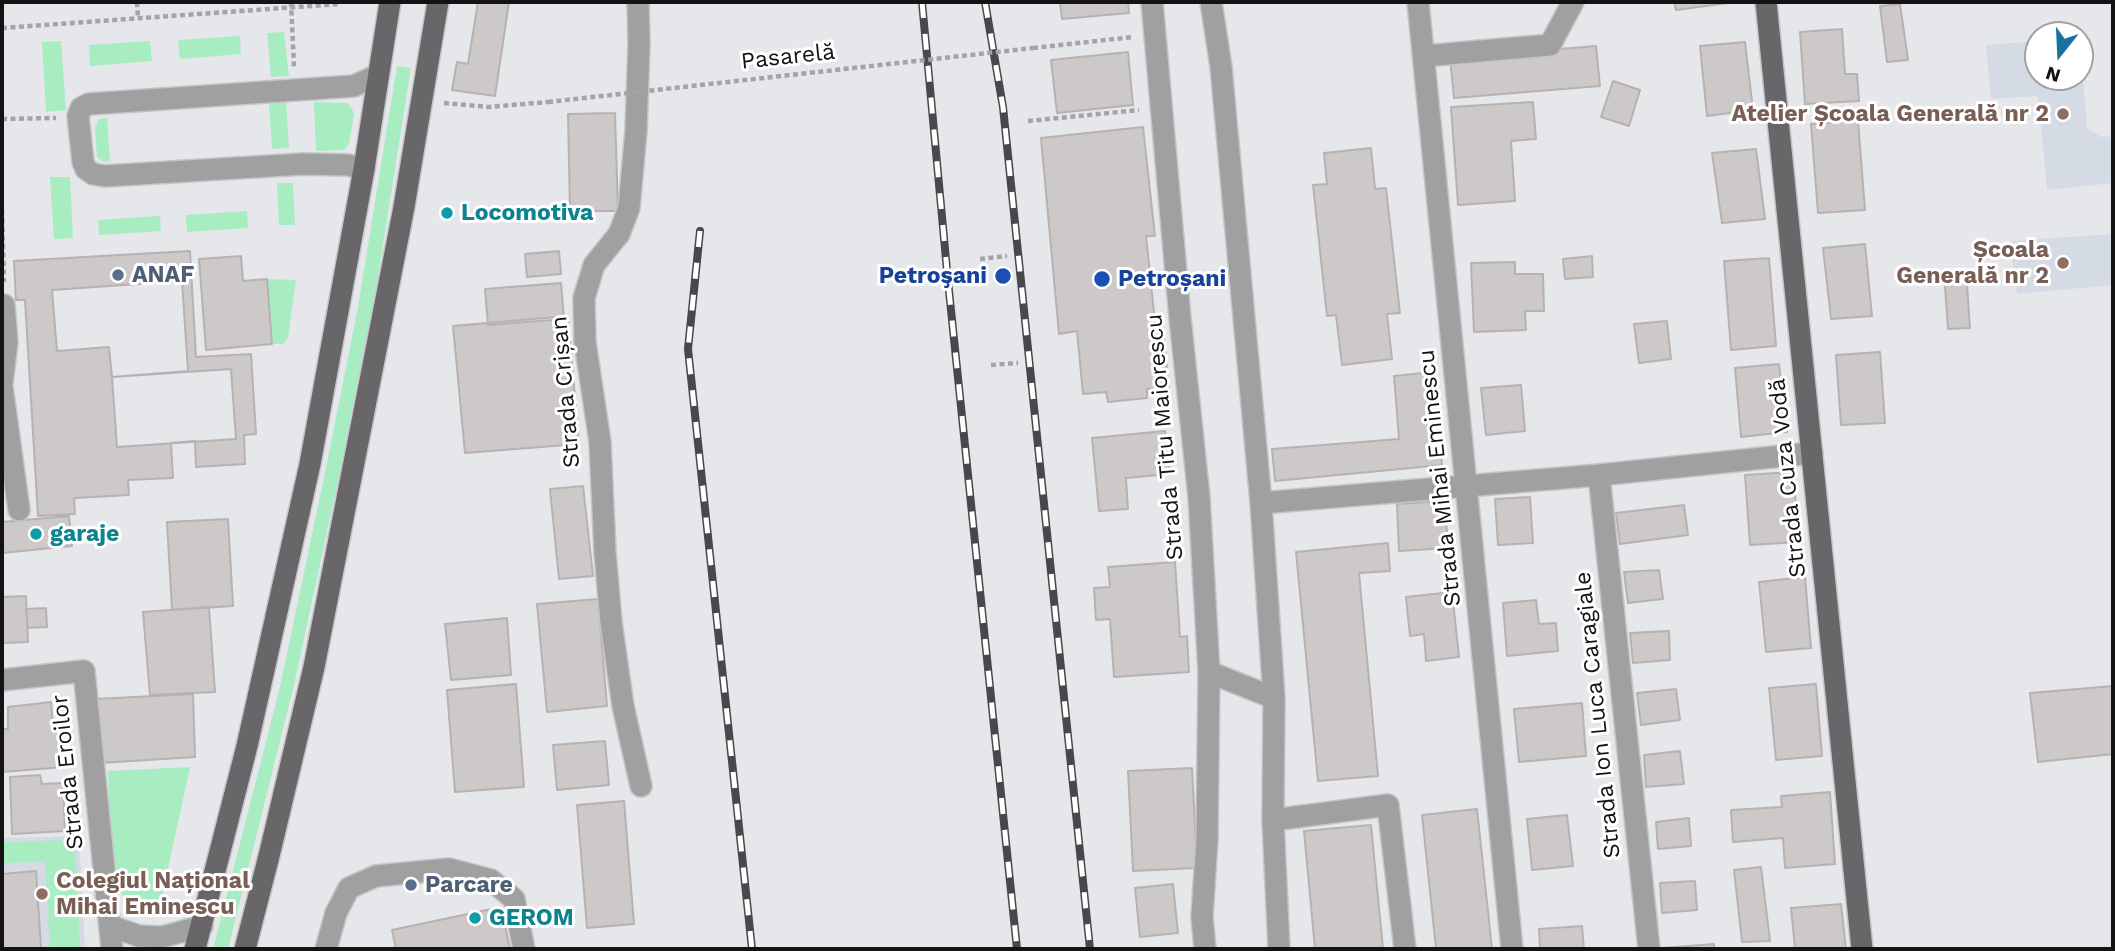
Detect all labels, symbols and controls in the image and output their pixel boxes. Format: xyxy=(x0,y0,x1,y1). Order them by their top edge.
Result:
north arrow xyxy=(2024,21,2094,91)
street label: Pasarelă xyxy=(740,38,836,76)
text: N xyxy=(2043,61,2063,88)
place label: Atelier Școala Generală nr 2 xyxy=(1732,100,2049,128)
marker: Atelier Școala Generală nr 2 xyxy=(2055,106,2071,122)
place label: Locomotiva xyxy=(461,199,593,227)
marker: Locomotiva xyxy=(439,205,455,221)
place label: Școala Generală nr 2 xyxy=(1896,236,2049,290)
marker: Școala Generală nr 2 xyxy=(2055,255,2071,271)
place label: ANAF xyxy=(132,261,194,289)
place label: Petroşani xyxy=(879,262,987,290)
place label: Petroșani xyxy=(1118,265,1226,293)
marker: Petroşani xyxy=(993,266,1013,286)
marker: ANAF xyxy=(110,267,126,283)
marker: Petroșani xyxy=(1092,269,1112,289)
street label: Strada Titu Maiorescu xyxy=(1140,313,1190,561)
street label: Strada Crișan xyxy=(546,315,586,469)
street label: Strada Mihai Eminescu xyxy=(1413,348,1467,608)
street label: Strada Cuza Vodă xyxy=(1764,377,1812,579)
place label: garaje xyxy=(50,520,119,548)
marker: garaje xyxy=(28,526,44,542)
street label: Strada Ion Luca Caragiale xyxy=(1569,570,1627,860)
street label: Strada Eroilor xyxy=(46,693,90,851)
place label: Colegiul Național Mihai Eminescu xyxy=(56,867,250,921)
place label: Parcare xyxy=(425,871,513,899)
marker: Parcare xyxy=(403,877,419,893)
marker: Colegiul Național Mihai Eminescu xyxy=(34,886,50,902)
place label: GEROM xyxy=(489,904,574,932)
marker: GEROM xyxy=(467,910,483,926)

